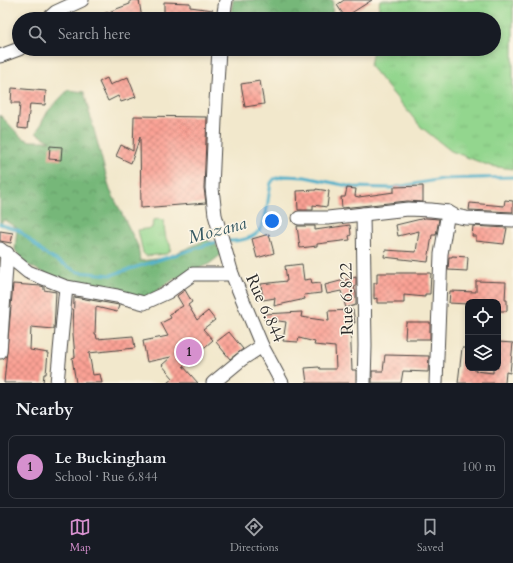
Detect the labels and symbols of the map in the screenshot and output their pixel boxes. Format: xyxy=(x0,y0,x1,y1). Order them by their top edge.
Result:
water label: Mozana xyxy=(185,211,249,250)
your location xyxy=(262,211,282,231)
street label: Rue 6.822 xyxy=(334,262,359,335)
street label: Rue 6.844 xyxy=(240,270,291,346)
pin: 1 xyxy=(176,337,202,367)

